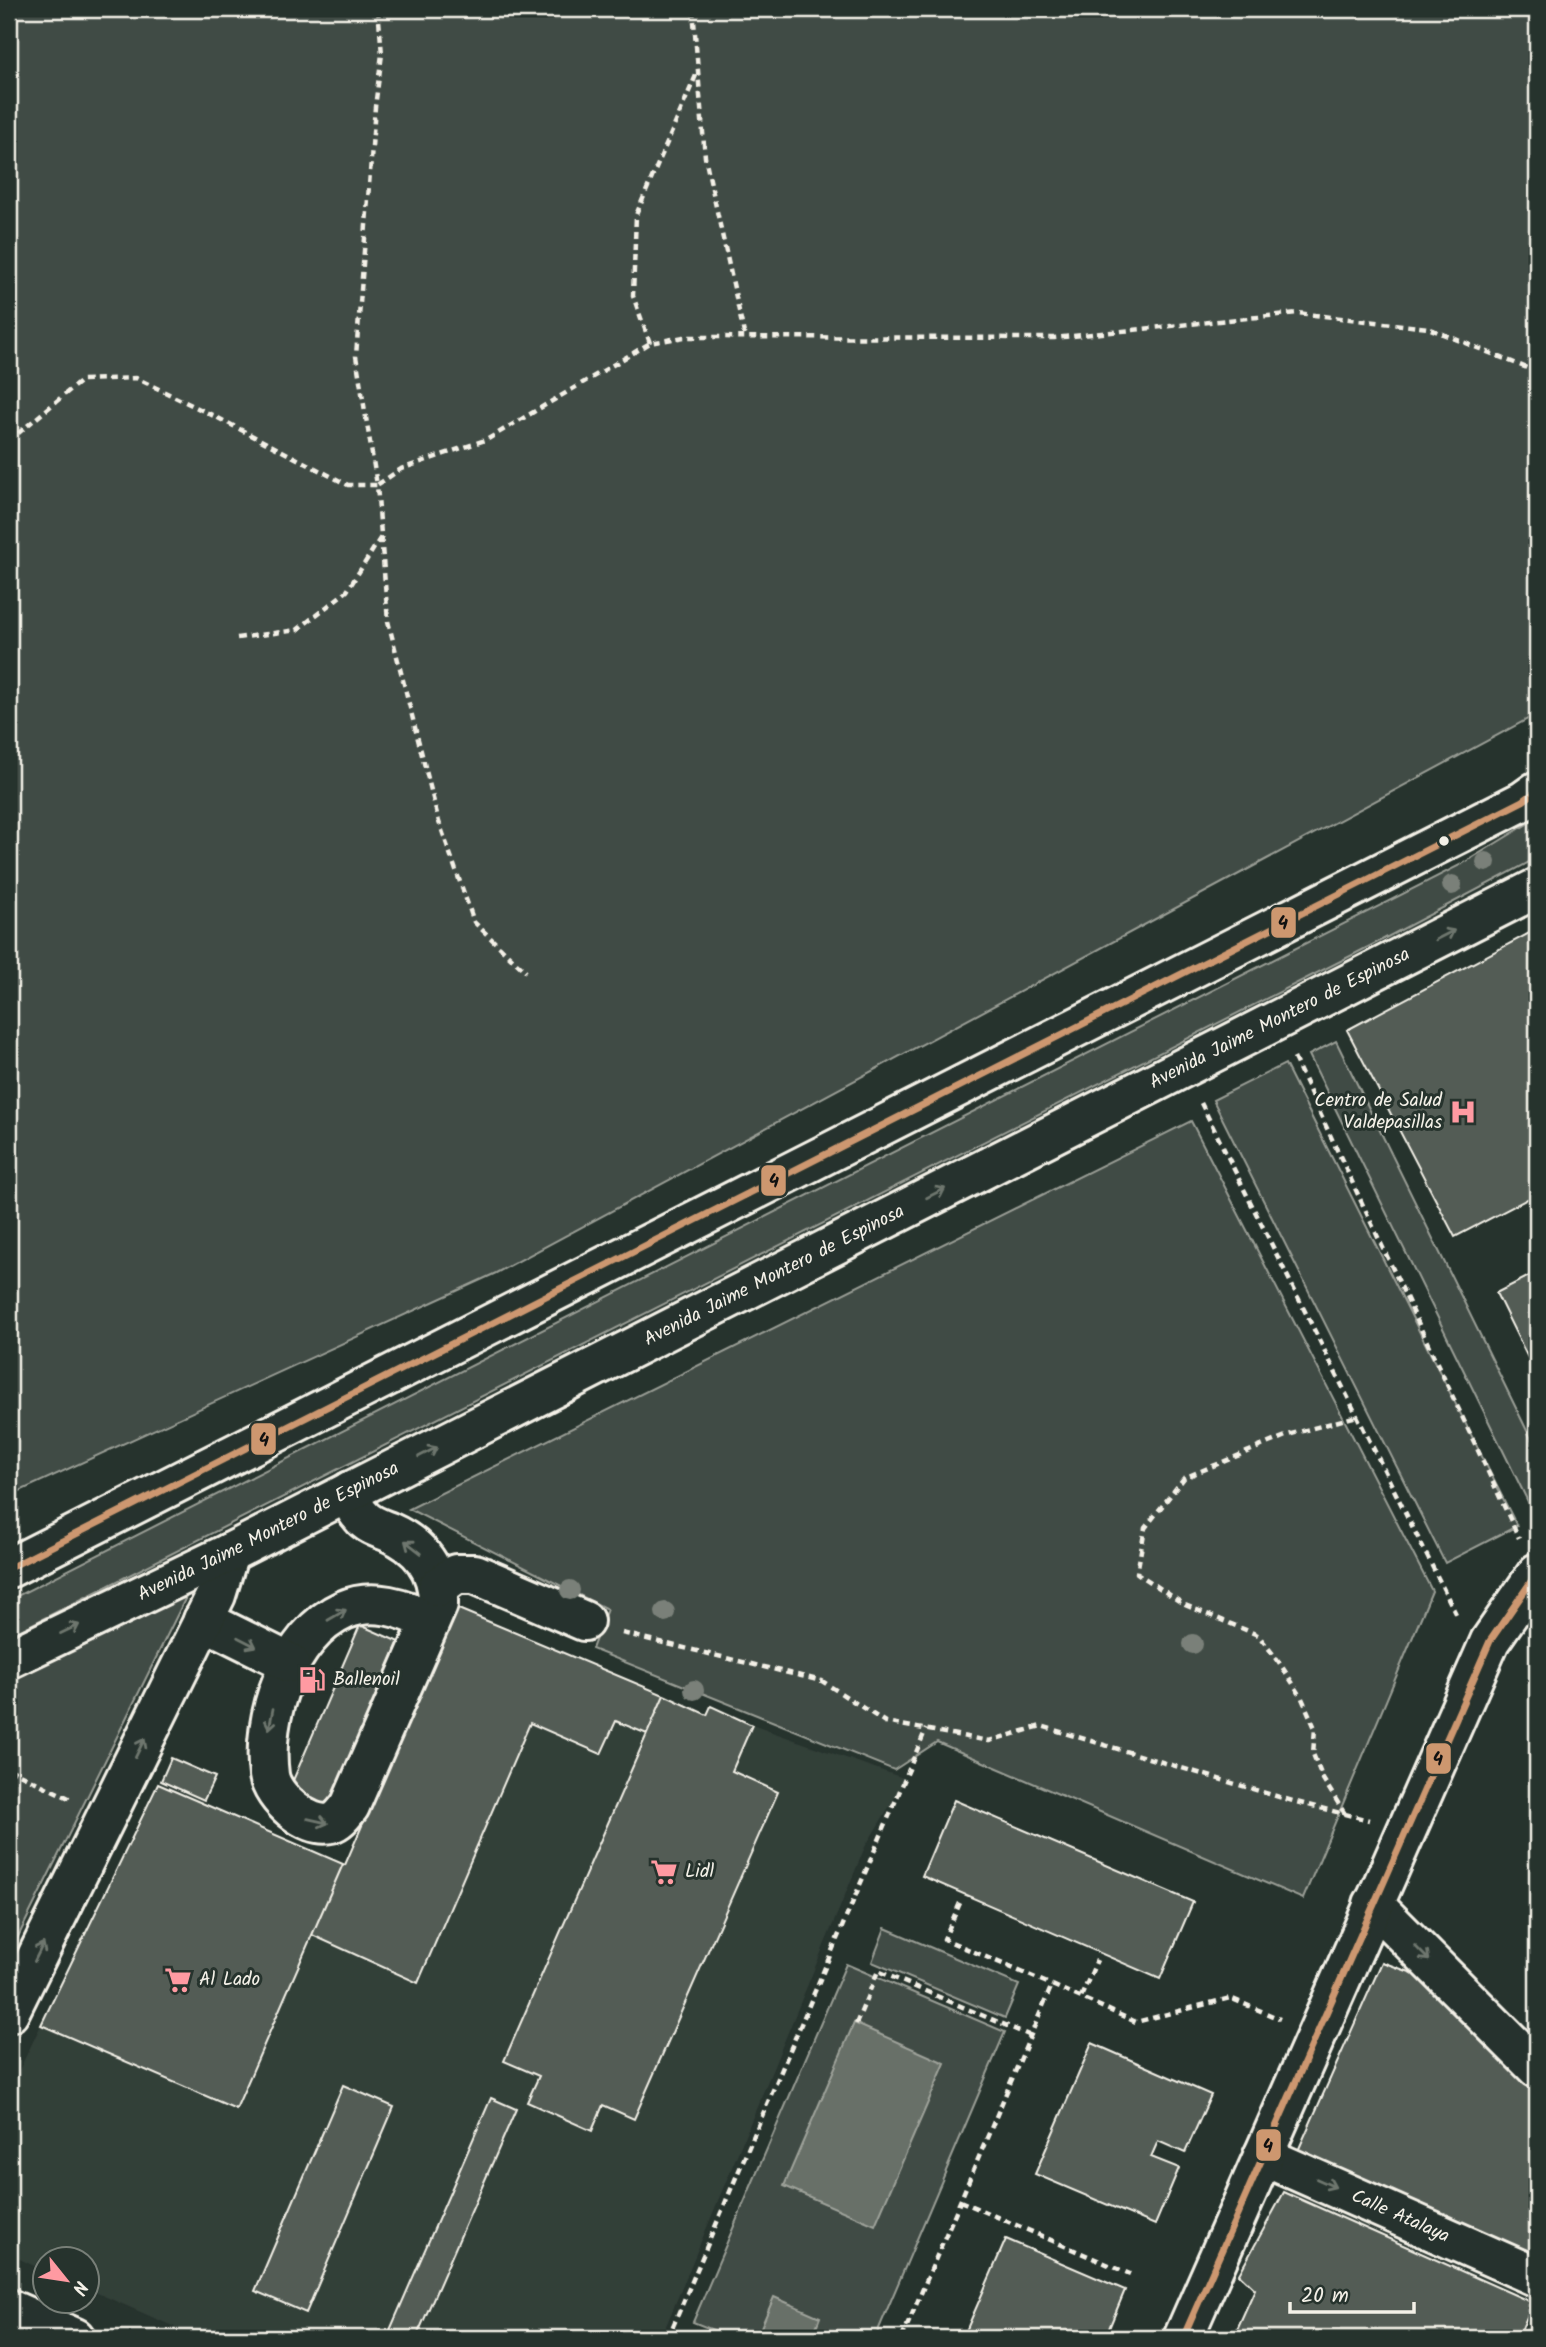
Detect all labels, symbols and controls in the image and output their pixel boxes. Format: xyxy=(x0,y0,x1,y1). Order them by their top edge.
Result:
unlabelled marker xyxy=(1437,834,1451,848)
line badge: 4 xyxy=(1270,906,1297,939)
text: 4 xyxy=(1278,909,1289,939)
one-way arrow xyxy=(1434,927,1455,941)
street label: Avenida Jaime Montero de Espinosa xyxy=(1144,940,1415,1098)
place label: Centro de Salud Valdepasillas xyxy=(1314,1086,1443,1138)
hospital icon: Centro de Salud Valdepasillas xyxy=(1448,1097,1478,1127)
line badge: 4 xyxy=(760,1164,787,1197)
text: 4 xyxy=(769,1167,780,1197)
one-way arrow xyxy=(925,1186,946,1200)
street label: Avenida Jaime Montero de Espinosa xyxy=(639,1197,910,1355)
line badge: 4 xyxy=(250,1422,277,1456)
text: 4 xyxy=(259,1426,270,1456)
one-way arrow xyxy=(417,1445,438,1459)
street label: Avenida Jaime Montero de Espinosa xyxy=(133,1454,405,1610)
one-way arrow xyxy=(404,1539,422,1555)
one-way arrow xyxy=(326,1608,346,1622)
one-way arrow xyxy=(59,1622,80,1636)
one-way arrow xyxy=(236,1635,257,1649)
fuel station icon: Ballenoil xyxy=(297,1665,327,1695)
place label: Ballenoil xyxy=(333,1665,400,1695)
one-way arrow xyxy=(263,1707,277,1730)
one-way arrow xyxy=(133,1738,147,1759)
line badge: 4 xyxy=(1425,1742,1452,1775)
text: 4 xyxy=(1433,1745,1444,1775)
one-way arrow xyxy=(306,1814,329,1828)
supermarket icon: Lidl xyxy=(649,1857,679,1887)
place label: Lidl xyxy=(685,1857,714,1887)
one-way arrow xyxy=(33,1942,46,1963)
one-way arrow xyxy=(1413,1944,1430,1961)
supermarket icon: Al Lado xyxy=(163,1965,193,1995)
place label: Al Lado xyxy=(199,1965,260,1995)
line badge: 4 xyxy=(1255,2128,1282,2162)
text: 4 xyxy=(1263,2132,1274,2162)
one-way arrow xyxy=(1314,2177,1336,2190)
street label: Calle Atalaya xyxy=(1346,2182,1454,2252)
north arrow xyxy=(32,2246,102,2316)
scale bar xyxy=(1290,2270,1415,2314)
text: N xyxy=(63,2275,95,2300)
text: 20 m xyxy=(1301,2280,1349,2313)

